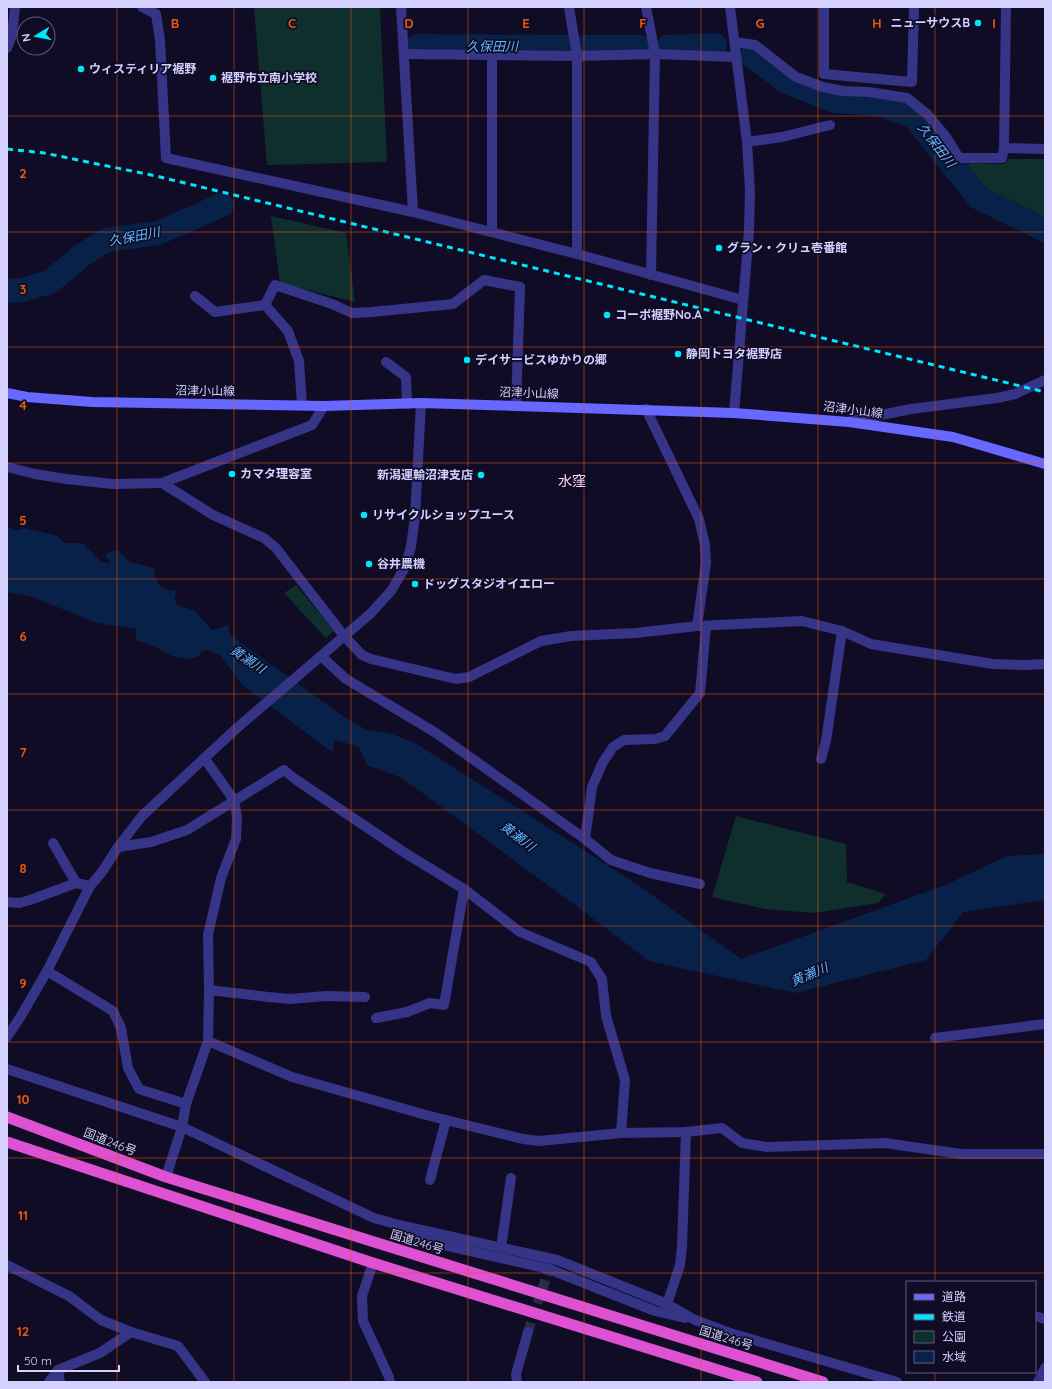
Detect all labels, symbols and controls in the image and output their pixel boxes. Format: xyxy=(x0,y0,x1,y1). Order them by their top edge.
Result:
text: B xyxy=(171,15,179,31)
text: C xyxy=(288,15,296,31)
text: D xyxy=(404,15,414,31)
text: E xyxy=(522,15,530,31)
text: F xyxy=(639,15,647,31)
text: G xyxy=(755,15,765,31)
text: H xyxy=(872,15,882,31)
place label: ニューサウスB xyxy=(890,15,970,30)
text: I xyxy=(992,15,996,31)
north arrow xyxy=(16,16,56,56)
marker: ニューサウスB xyxy=(973,18,983,28)
text: N xyxy=(19,33,34,43)
water label: 久保田川 xyxy=(466,38,520,54)
place label: ウィスティリア裾野 xyxy=(89,61,196,76)
marker: ウィスティリア裾野 xyxy=(76,64,86,74)
place label: 裾野市立南小学校 xyxy=(221,70,317,85)
marker: 裾野市立南小学校 xyxy=(208,73,218,83)
water label: 久保田川 xyxy=(915,120,961,172)
text: 2 xyxy=(19,165,27,181)
water label: 久保田川 xyxy=(107,223,163,249)
place label: グラン・クリュ壱番館 xyxy=(727,240,847,255)
marker: グラン・クリュ壱番館 xyxy=(714,243,724,253)
text: 3 xyxy=(20,281,27,297)
place label: コーポ裾野No.A xyxy=(615,307,702,322)
marker: コーポ裾野No.A xyxy=(602,310,612,320)
place label: 静岡トヨタ裾野店 xyxy=(686,346,782,361)
marker: 静岡トヨタ裾野店 xyxy=(673,349,683,359)
place label: デイサービスゆかりの郷 xyxy=(475,352,607,367)
marker: デイサービスゆかりの郷 xyxy=(462,355,472,365)
street label: 沼津小山線 xyxy=(175,382,235,399)
street label: 沼津小山線 xyxy=(499,384,559,401)
text: 4 xyxy=(19,397,27,413)
street label: 沼津小山線 xyxy=(822,398,884,421)
place label: カマタ理容室 xyxy=(240,466,312,481)
place label: 新潟運輸沼津支店 xyxy=(377,467,473,482)
marker: カマタ理容室 xyxy=(227,469,237,479)
marker: 新潟運輸沼津支店 xyxy=(476,470,486,480)
district label: 水窪 xyxy=(558,472,586,490)
place label: リサイクルショップユース xyxy=(372,507,515,522)
marker: リサイクルショップユース xyxy=(359,510,369,520)
text: 5 xyxy=(19,512,27,528)
place label: 谷井農機 xyxy=(377,556,425,571)
marker: 谷井農機 xyxy=(364,559,374,569)
place label: ドッグスタジオイエロー xyxy=(423,576,555,591)
marker: ドッグスタジオイエロー xyxy=(410,579,420,589)
text: 6 xyxy=(19,628,27,644)
water label: 黄瀬川 xyxy=(227,641,270,678)
text: 7 xyxy=(19,744,27,760)
water label: 黄瀬川 xyxy=(498,818,540,855)
text: 8 xyxy=(19,860,27,876)
water label: 黄瀬川 xyxy=(788,958,832,989)
text: 9 xyxy=(19,975,27,991)
text: 10 xyxy=(16,1091,30,1107)
street label: 国道246号 xyxy=(82,1125,139,1158)
text: 11 xyxy=(18,1207,28,1223)
street label: 国道246号 xyxy=(389,1226,446,1257)
legend xyxy=(906,1281,1036,1373)
text: 道路 xyxy=(942,1289,966,1304)
text: 鉄道 xyxy=(942,1309,966,1324)
street label: 国道246号 xyxy=(698,1322,755,1353)
text: 12 xyxy=(17,1323,29,1339)
text: 公園 xyxy=(942,1329,966,1344)
scale bar xyxy=(18,1347,119,1373)
text: 水域 xyxy=(942,1349,966,1364)
text: 50 m xyxy=(24,1353,52,1368)

